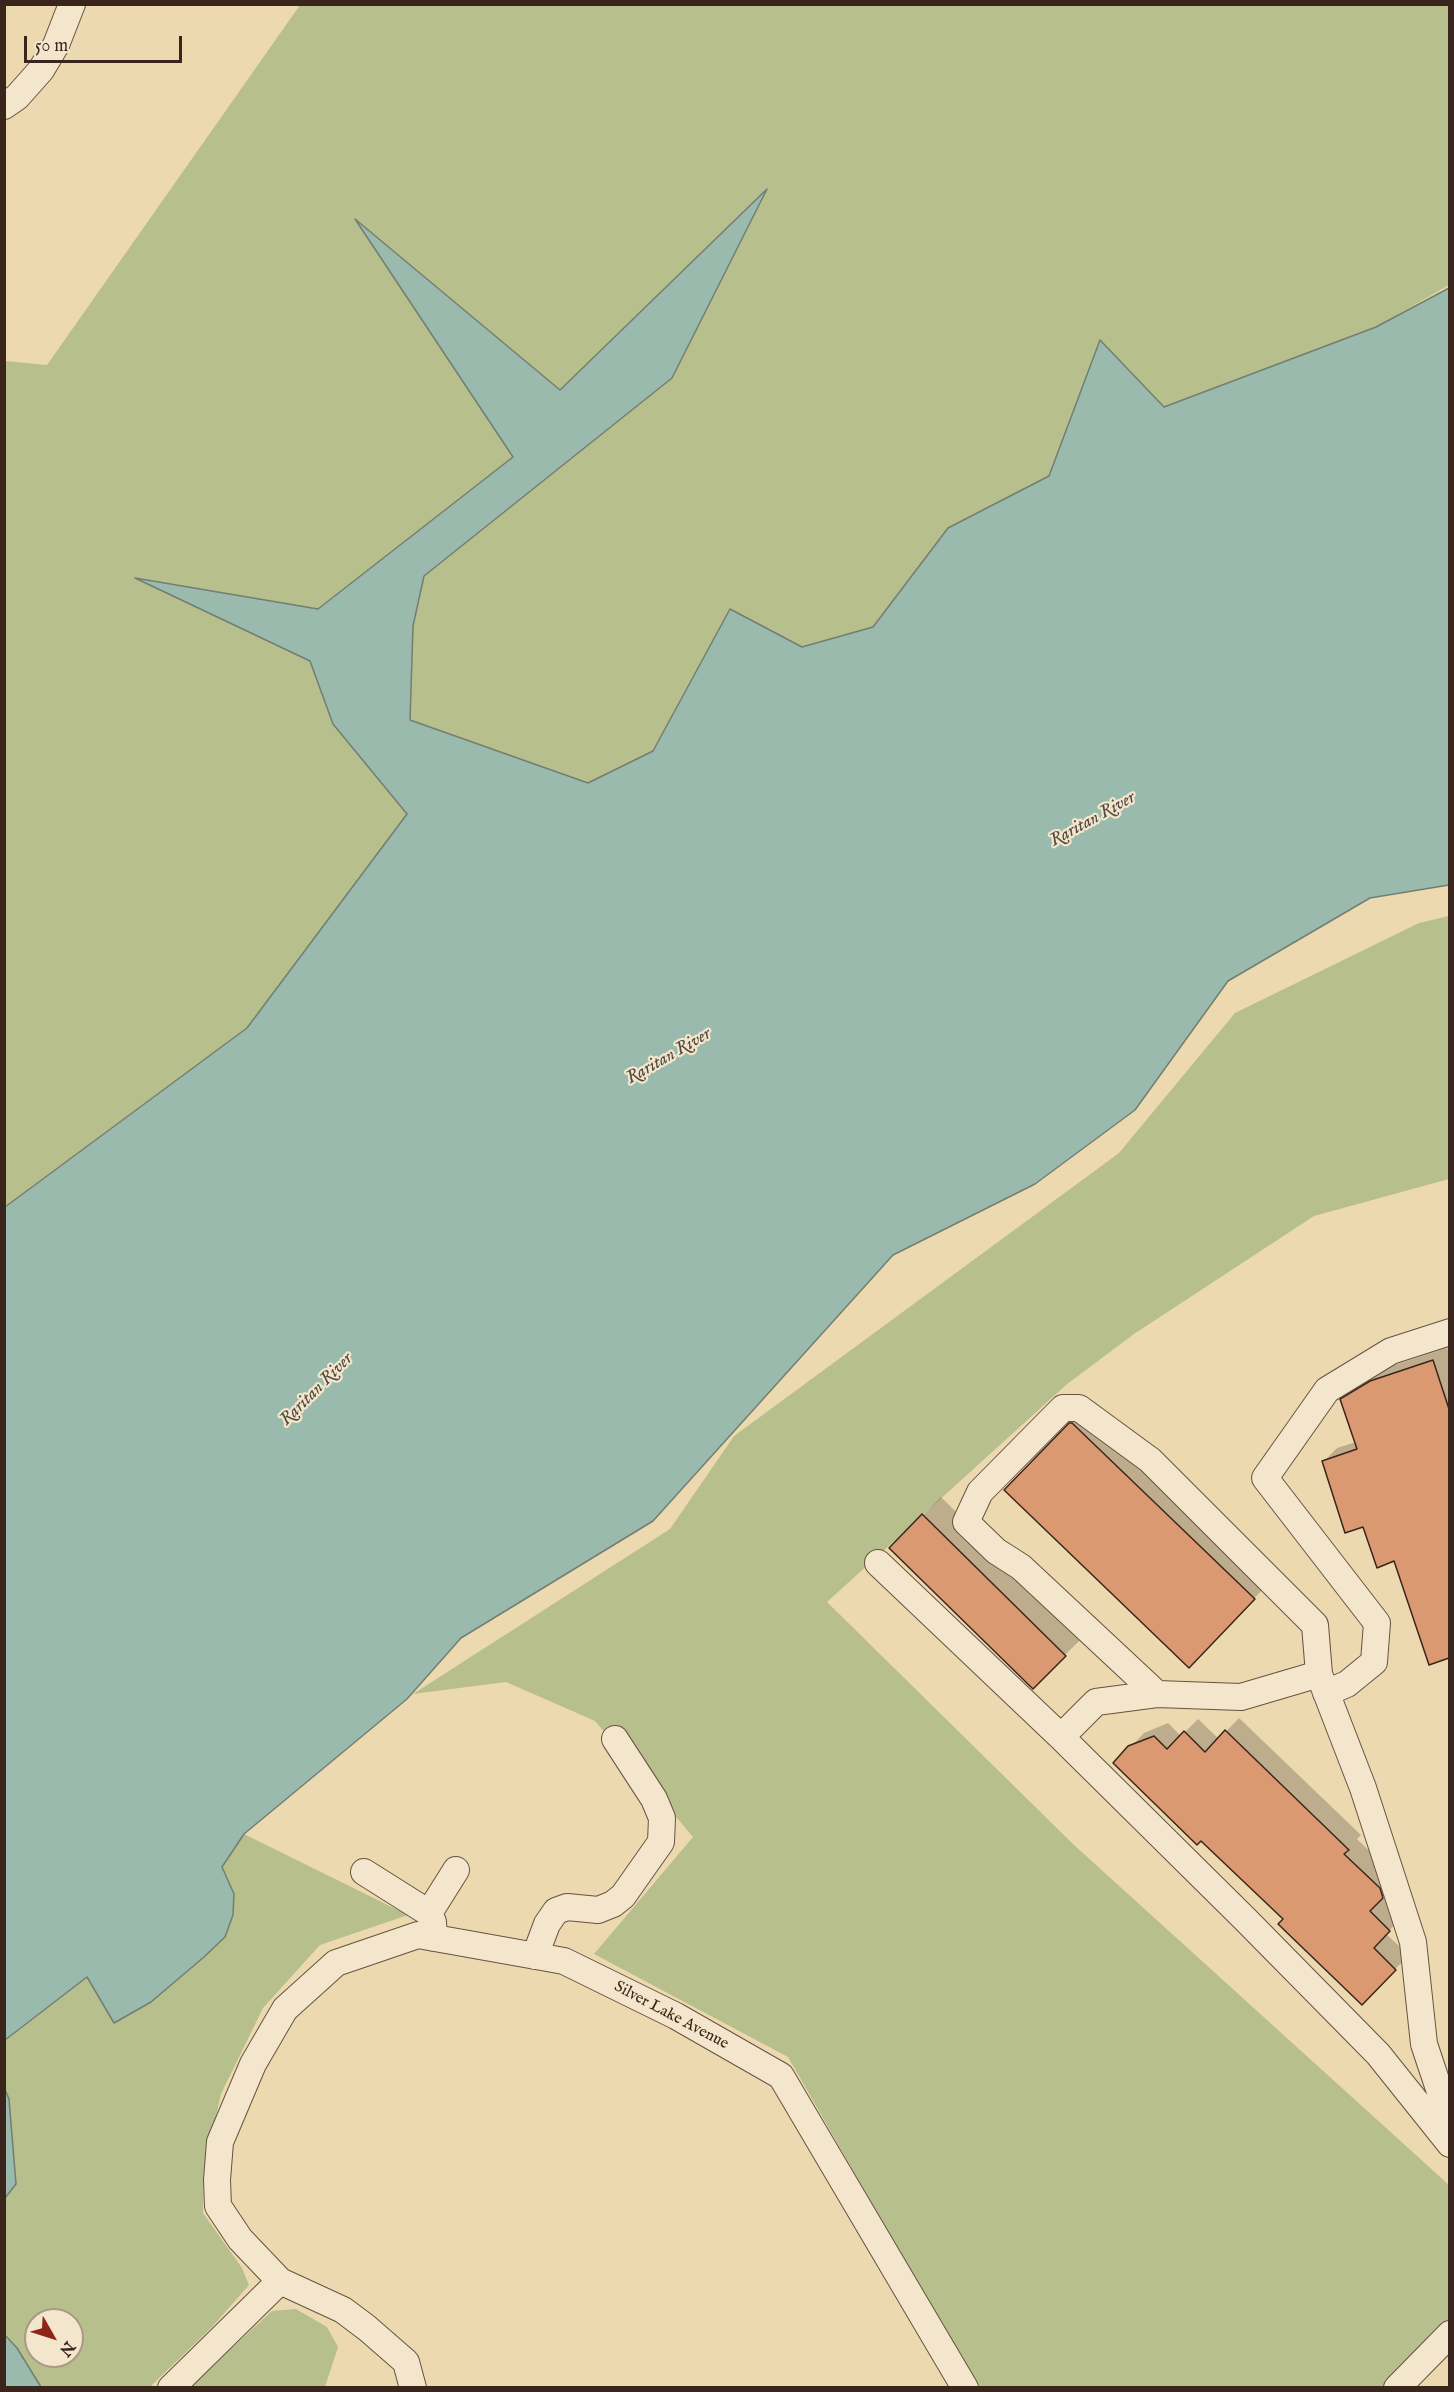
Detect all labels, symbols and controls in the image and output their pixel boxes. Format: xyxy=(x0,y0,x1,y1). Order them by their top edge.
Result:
scale bar xyxy=(27,24,184,62)
text: 50 m xyxy=(35,35,68,58)
water label: Raritan River xyxy=(1046,788,1140,852)
water label: Raritan River xyxy=(623,1024,715,1090)
water label: Raritan River xyxy=(276,1349,358,1431)
street label: Silver Lake Avenue xyxy=(610,1978,732,2054)
north arrow xyxy=(24,2308,84,2368)
text: N xyxy=(54,2336,79,2360)

